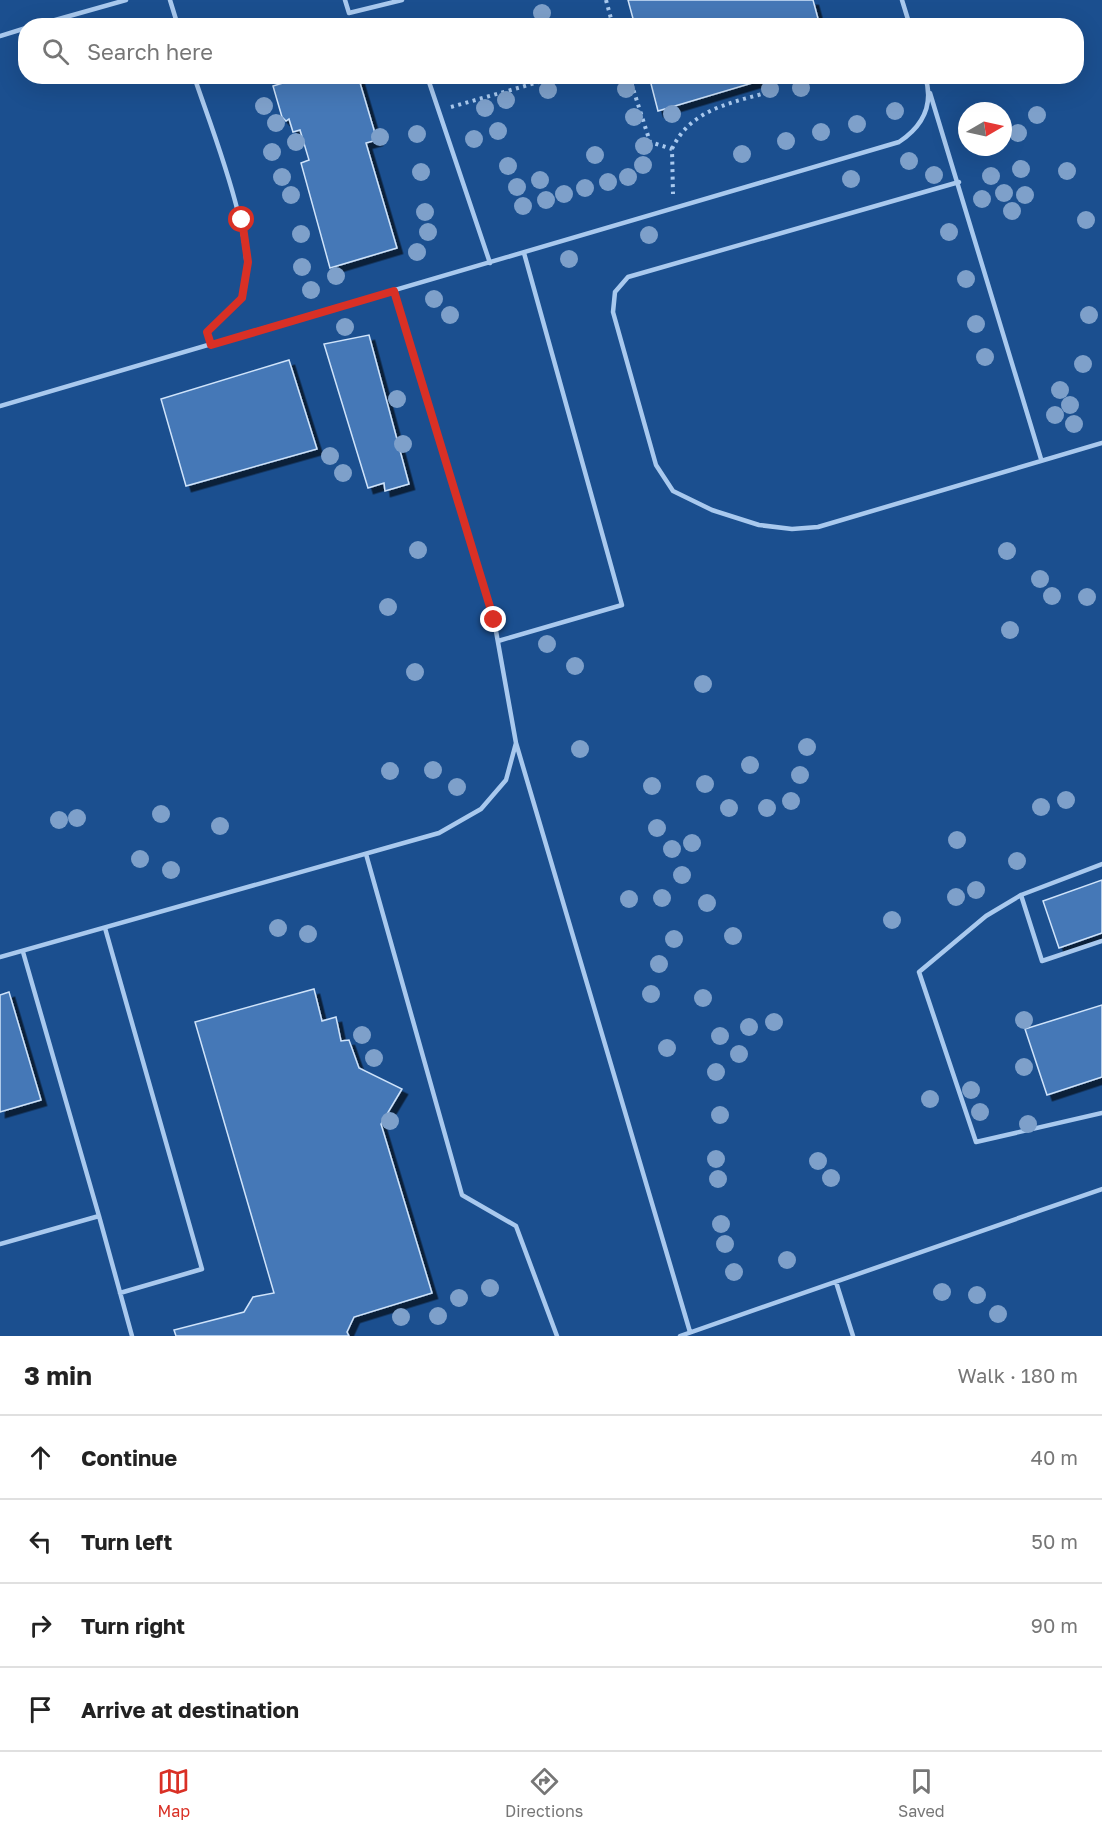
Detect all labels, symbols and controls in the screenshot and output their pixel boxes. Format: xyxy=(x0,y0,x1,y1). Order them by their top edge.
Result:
search box xyxy=(18,18,1084,84)
icon: search xyxy=(39,35,72,68)
text: Search here xyxy=(87,38,213,65)
north arrow xyxy=(958,102,1012,156)
route start xyxy=(228,206,254,232)
route end xyxy=(480,606,506,632)
text: 3 min xyxy=(24,1360,92,1391)
text: Walk · 180 m xyxy=(958,1363,1078,1387)
icon: ahead xyxy=(24,1441,57,1474)
text: Continue xyxy=(81,1444,177,1471)
text: 40 m xyxy=(1031,1445,1078,1469)
icon: left xyxy=(24,1525,57,1558)
text: Turn left xyxy=(81,1528,172,1555)
text: 50 m xyxy=(1031,1529,1078,1553)
icon: right xyxy=(24,1609,57,1642)
text: Turn right xyxy=(81,1612,185,1639)
text: 90 m xyxy=(1031,1613,1078,1637)
icon: arrive xyxy=(24,1693,57,1726)
text: Arrive at destination xyxy=(81,1696,299,1723)
tab: Map xyxy=(157,1765,190,1821)
tab: Directions xyxy=(505,1765,583,1821)
tab: Saved xyxy=(898,1765,945,1821)

